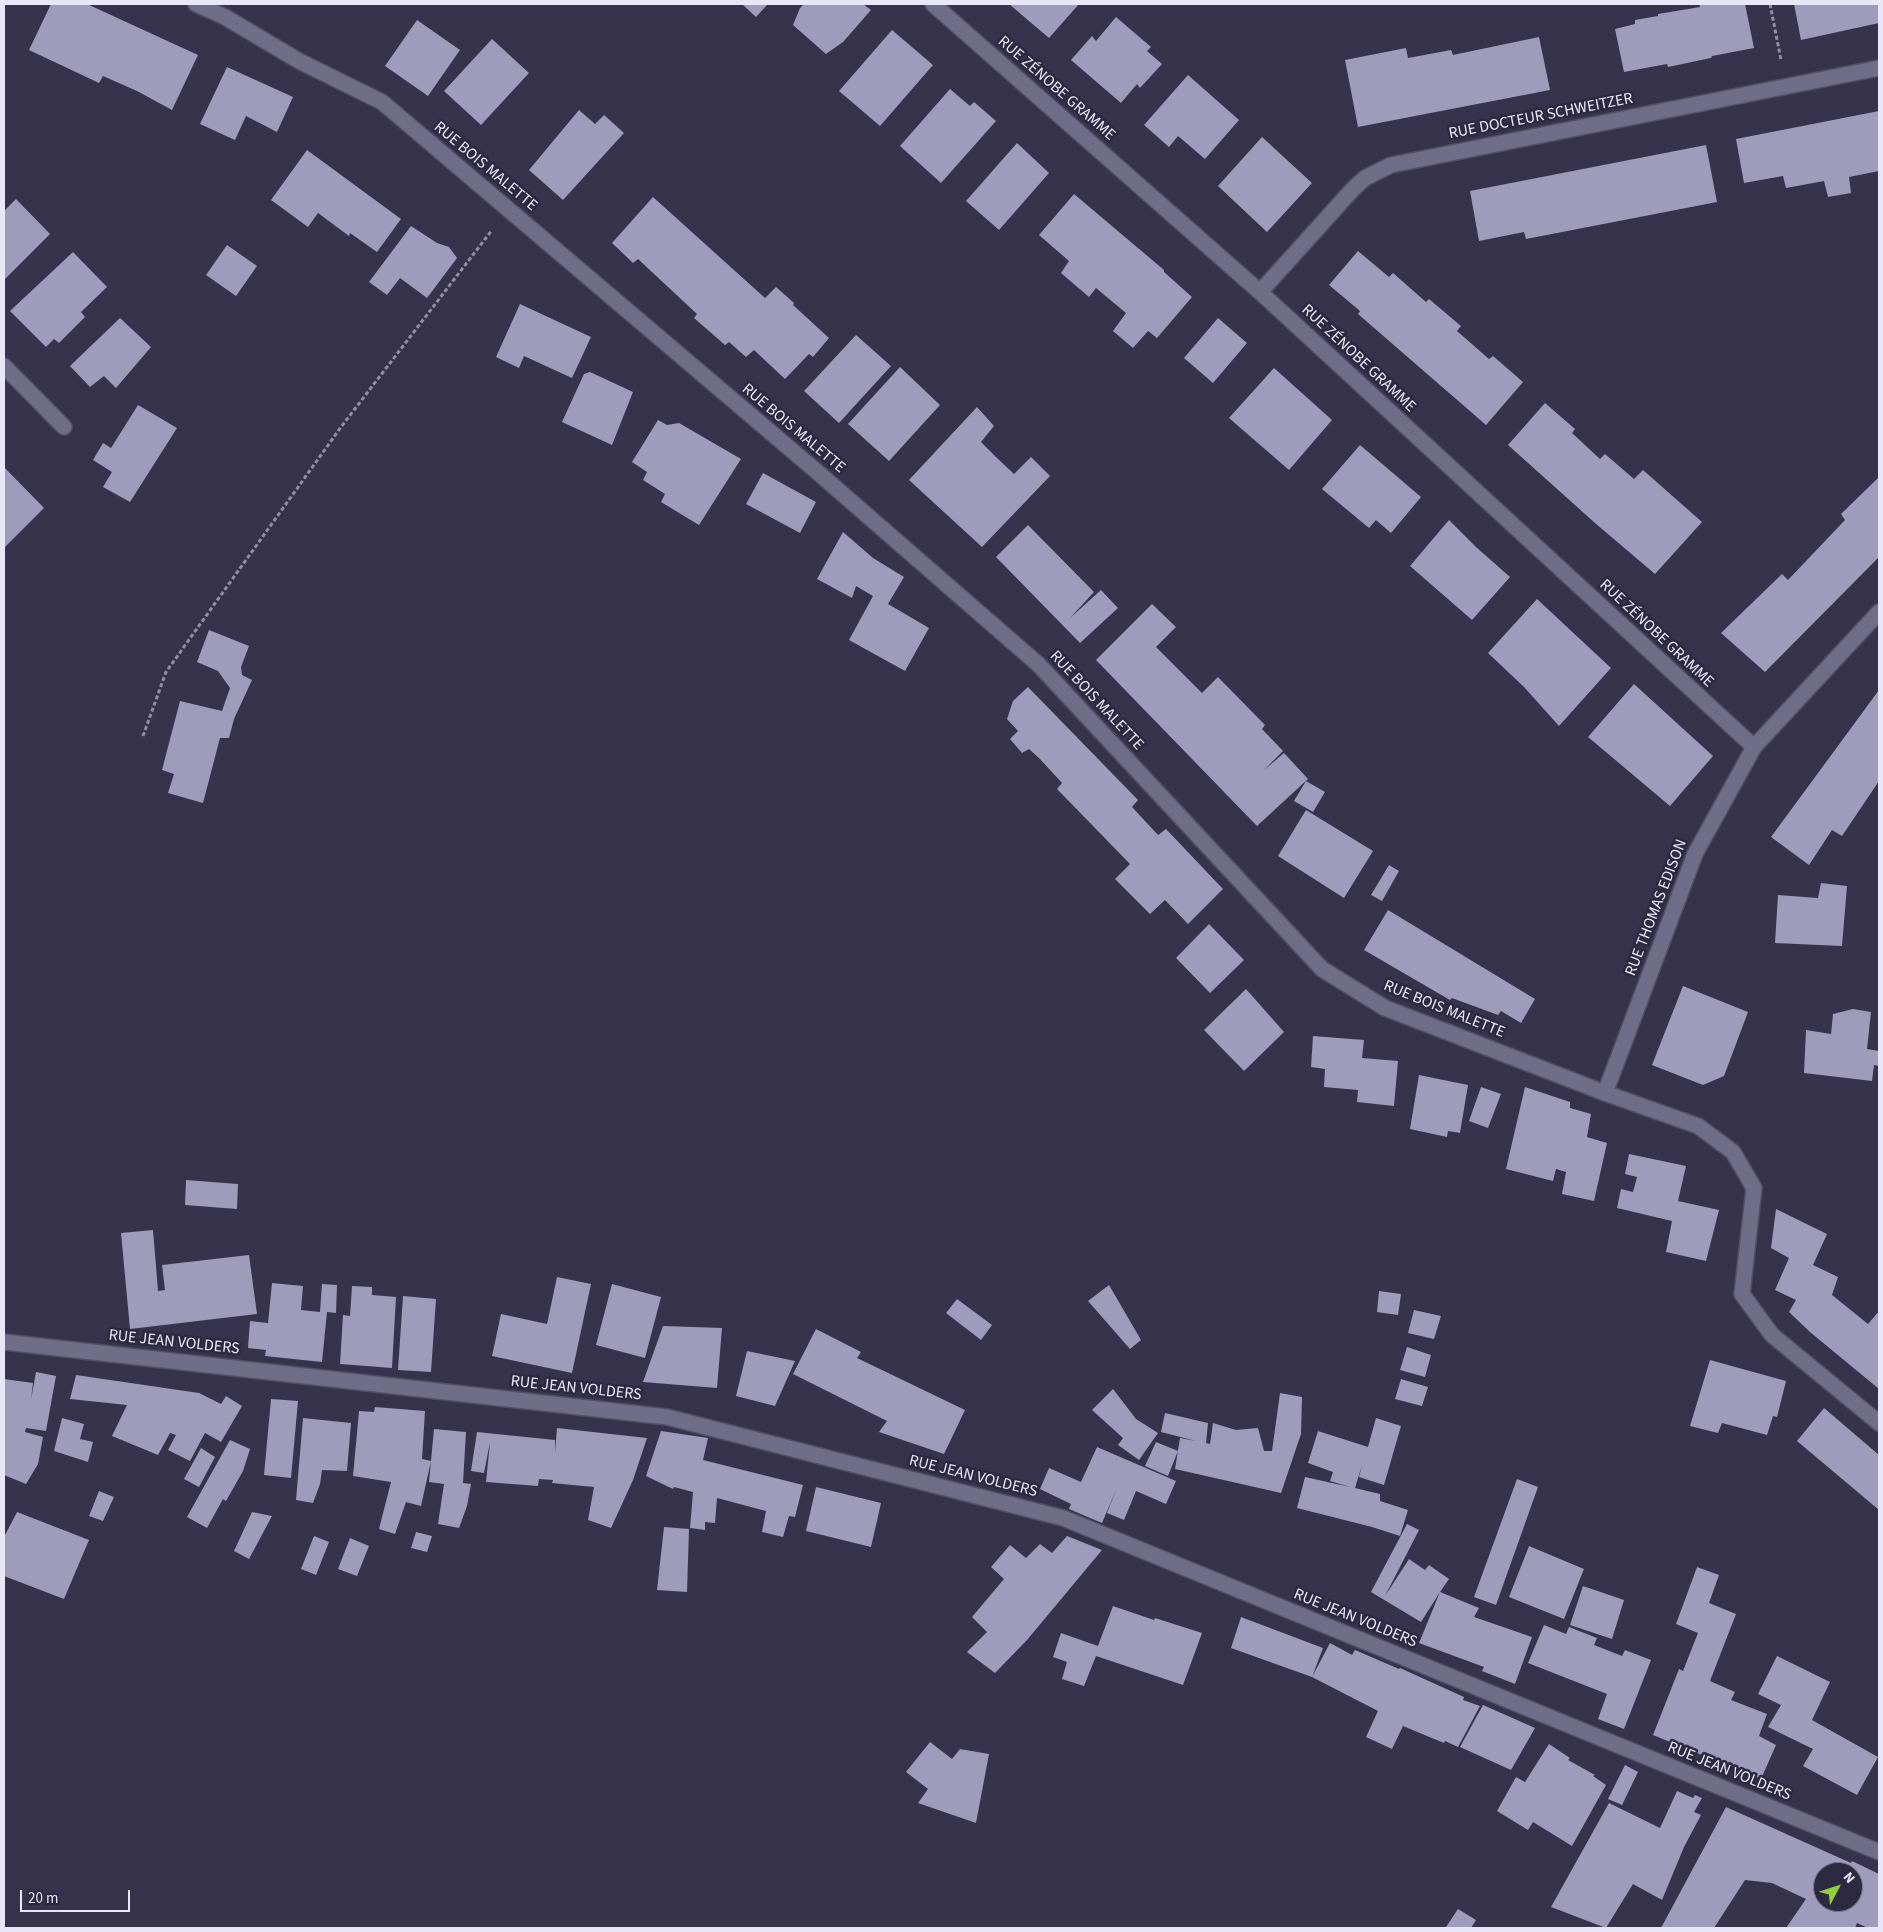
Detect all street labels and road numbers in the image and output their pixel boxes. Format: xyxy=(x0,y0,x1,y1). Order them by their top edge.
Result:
street label: RUE ZÉNOBE GRAMME xyxy=(993,33,1119,145)
street label: RUE DOCTEUR SCHWEITZER xyxy=(1447,90,1635,144)
street label: RUE BOIS MALETTE xyxy=(429,118,541,216)
street label: RUE ZÉNOBE GRAMME xyxy=(1297,301,1419,417)
street label: RUE BOIS MALETTE xyxy=(737,380,849,478)
street label: RUE ZÉNOBE GRAMME xyxy=(1595,576,1717,692)
street label: RUE BOIS MALETTE xyxy=(1045,647,1147,755)
street label: RUE THOMAS EDISON xyxy=(1622,837,1692,979)
street label: RUE BOIS MALETTE xyxy=(1381,977,1507,1043)
street label: RUE JEAN VOLDERS xyxy=(108,1327,240,1359)
street label: RUE JEAN VOLDERS xyxy=(510,1373,642,1405)
street label: RUE JEAN VOLDERS xyxy=(907,1452,1039,1502)
street label: RUE JEAN VOLDERS xyxy=(1290,1585,1420,1653)
street label: RUE JEAN VOLDERS xyxy=(1664,1738,1794,1806)

